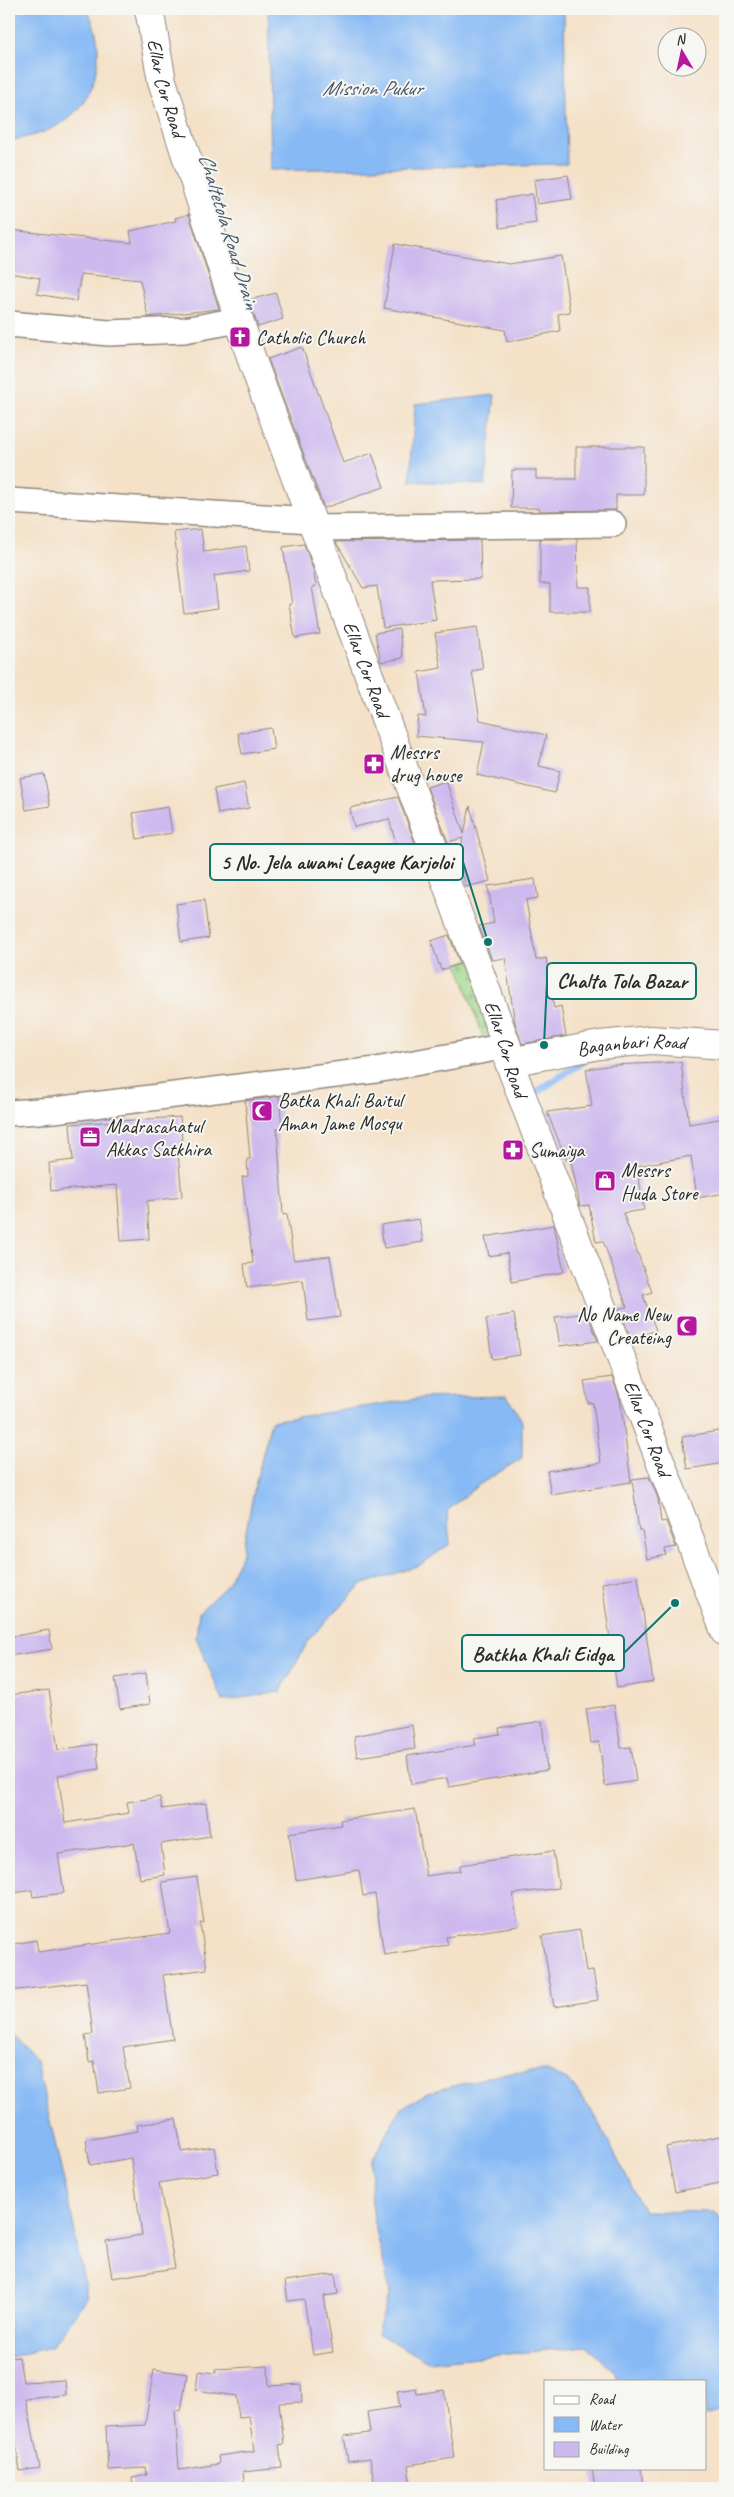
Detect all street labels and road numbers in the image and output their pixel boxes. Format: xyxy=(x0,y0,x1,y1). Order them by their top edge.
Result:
street label: Ellar Cor Road xyxy=(142,37,192,143)
street label: Ellar Cor Road xyxy=(337,618,397,724)
street label: Ellar Cor Road xyxy=(478,997,534,1104)
street label: Baganbari Road xyxy=(575,1028,690,1062)
street label: Ellar Cor Road xyxy=(618,1377,678,1483)

